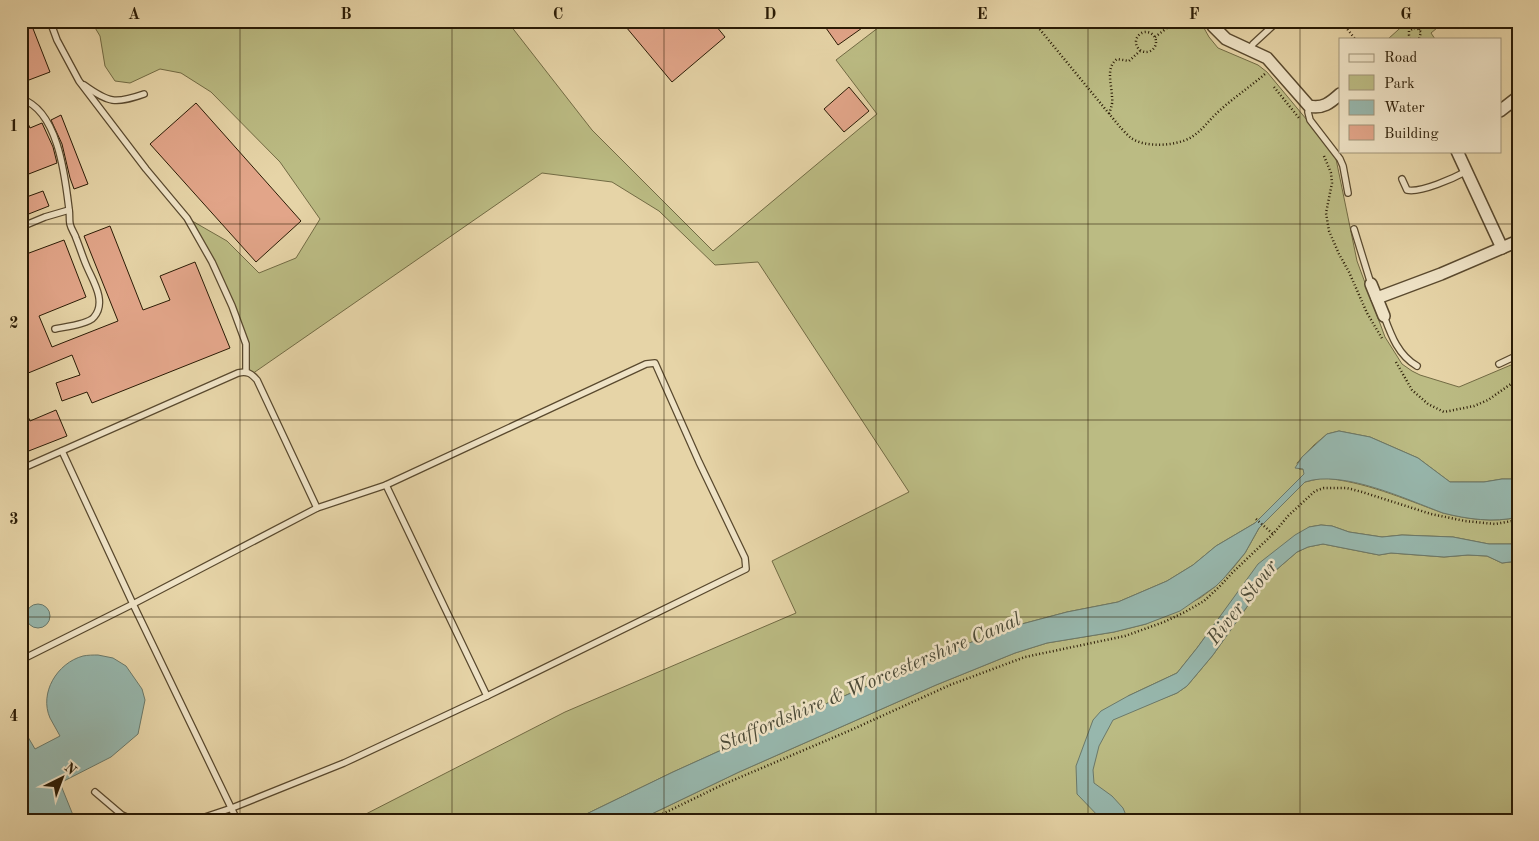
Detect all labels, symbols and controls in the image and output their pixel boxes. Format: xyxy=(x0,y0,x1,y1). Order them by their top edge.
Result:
text: A xyxy=(128,7,140,23)
text: B xyxy=(340,7,352,23)
text: C xyxy=(553,7,563,23)
text: D xyxy=(764,7,776,23)
text: E xyxy=(976,7,988,23)
text: F xyxy=(1189,7,1200,23)
text: G xyxy=(1400,7,1412,23)
legend xyxy=(1339,38,1502,152)
text: Road xyxy=(1384,51,1418,66)
text: Park xyxy=(1384,77,1415,92)
text: Water xyxy=(1384,101,1425,116)
text: 1 xyxy=(9,119,19,135)
text: Building xyxy=(1384,127,1439,142)
text: 2 xyxy=(9,316,19,332)
text: 3 xyxy=(9,512,19,528)
water label: River Stour xyxy=(1203,557,1282,650)
water label: Staffordshire & Worcestershire Canal xyxy=(716,610,1024,756)
text: 4 xyxy=(9,709,19,725)
north arrow xyxy=(38,754,88,804)
text: N xyxy=(61,760,79,778)

